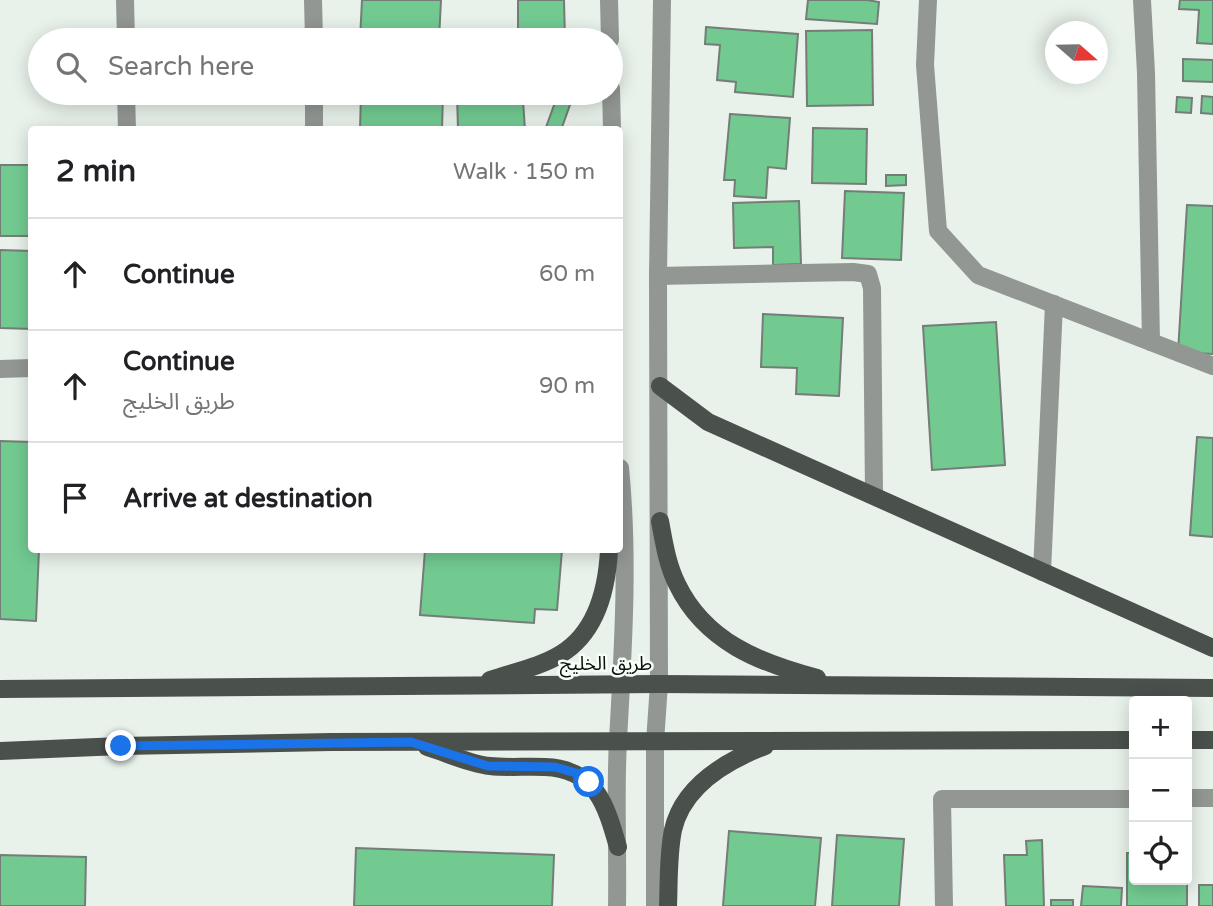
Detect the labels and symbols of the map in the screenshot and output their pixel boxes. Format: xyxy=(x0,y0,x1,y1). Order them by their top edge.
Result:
north arrow xyxy=(1045,21,1108,84)
street label: طريق الخليج xyxy=(560,653,652,678)
route end xyxy=(105,730,136,761)
route start xyxy=(573,766,604,797)

